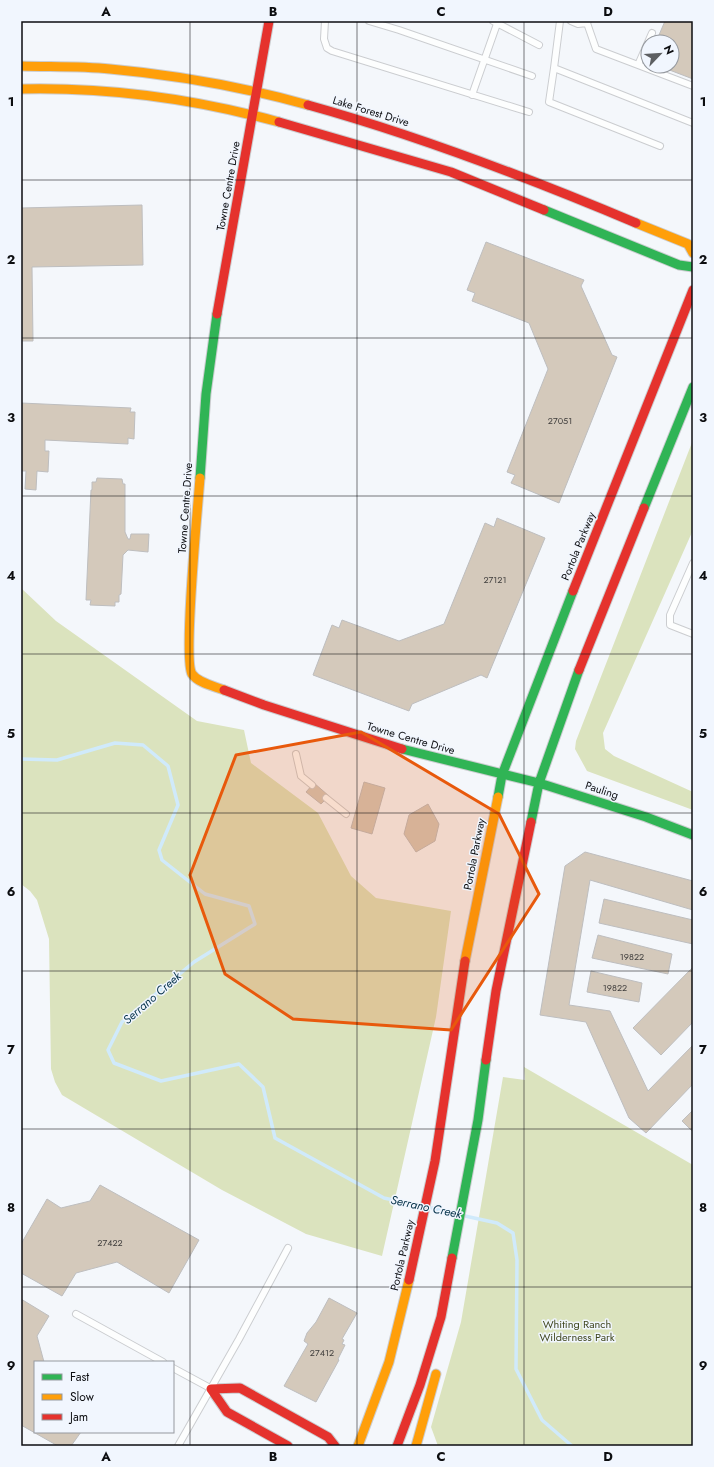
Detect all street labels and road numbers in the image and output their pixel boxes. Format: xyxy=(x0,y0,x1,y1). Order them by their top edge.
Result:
street label: Lake Forest Drive xyxy=(331,92,412,130)
street label: Towne Centre Drive xyxy=(212,140,244,232)
street label: Towne Centre Drive xyxy=(174,462,196,554)
street label: Portola Parkway xyxy=(557,509,599,583)
street label: Towne Centre Drive xyxy=(365,718,457,758)
street label: Pauling xyxy=(583,777,621,803)
street label: Portola Parkway xyxy=(459,817,489,891)
street label: Portola Parkway xyxy=(386,1218,418,1292)

